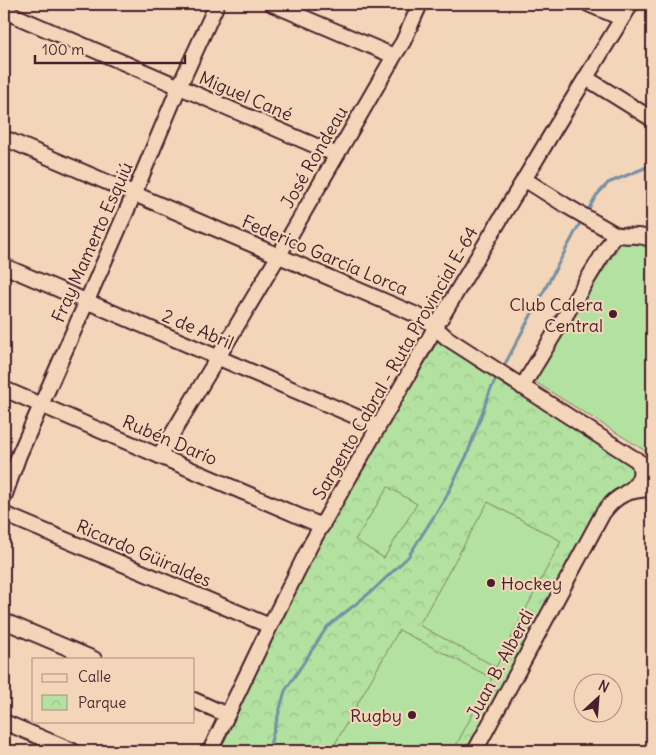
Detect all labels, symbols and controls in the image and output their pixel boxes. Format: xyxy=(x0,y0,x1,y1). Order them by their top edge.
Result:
scale bar xyxy=(35,32,185,64)
text: 100 m xyxy=(42,40,84,59)
street label: Miguel Cané xyxy=(196,66,296,126)
street label: José Rondeau xyxy=(276,102,352,212)
street label: Fray Mamerto Esquiú xyxy=(46,158,138,326)
street label: Federico García Lorca xyxy=(238,210,412,300)
street label: Sargento Cabral - Ruta Provincial E-64 xyxy=(307,222,483,504)
place label: Club Calera Central xyxy=(509,293,603,337)
street label: 2 de Abril xyxy=(159,304,237,354)
marker: Club Calera Central xyxy=(607,308,619,320)
street label: Rubén Darío xyxy=(119,410,221,470)
street label: Ricardo Güiraldes xyxy=(73,514,215,592)
place label: Hockey xyxy=(501,572,562,595)
marker: Hockey xyxy=(485,577,497,589)
street label: Juan B. Alberdi xyxy=(461,605,539,723)
legend xyxy=(32,658,195,722)
text: Calle xyxy=(78,667,111,686)
north arrow xyxy=(574,672,624,722)
text: N xyxy=(595,676,612,697)
text: Parque xyxy=(78,693,126,712)
place label: Rugby xyxy=(350,704,402,727)
marker: Rugby xyxy=(406,709,418,721)

